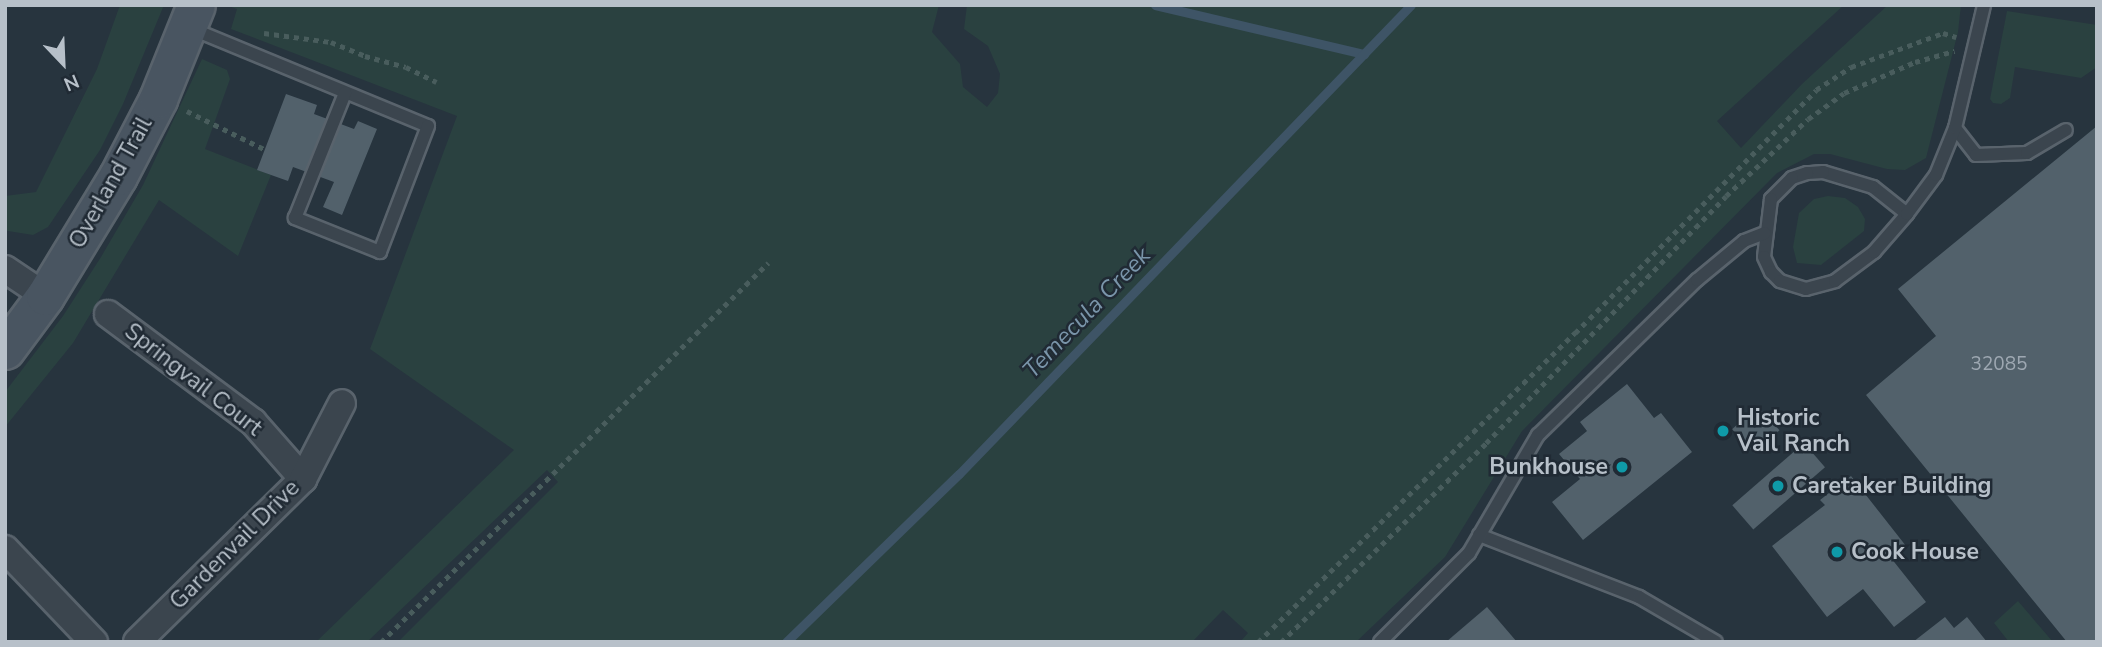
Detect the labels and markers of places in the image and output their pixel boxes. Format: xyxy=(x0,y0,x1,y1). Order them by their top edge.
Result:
place label: Historic Vail Ranch xyxy=(1737,404,1850,458)
marker: Historic Vail Ranch xyxy=(1715,423,1731,439)
place label: Bunkhouse xyxy=(1489,453,1608,481)
marker: Bunkhouse xyxy=(1614,459,1630,475)
place label: Caretaker Building xyxy=(1792,472,1991,500)
marker: Caretaker Building xyxy=(1770,478,1786,494)
place label: Cook House xyxy=(1851,538,1979,566)
marker: Cook House xyxy=(1829,544,1845,560)

